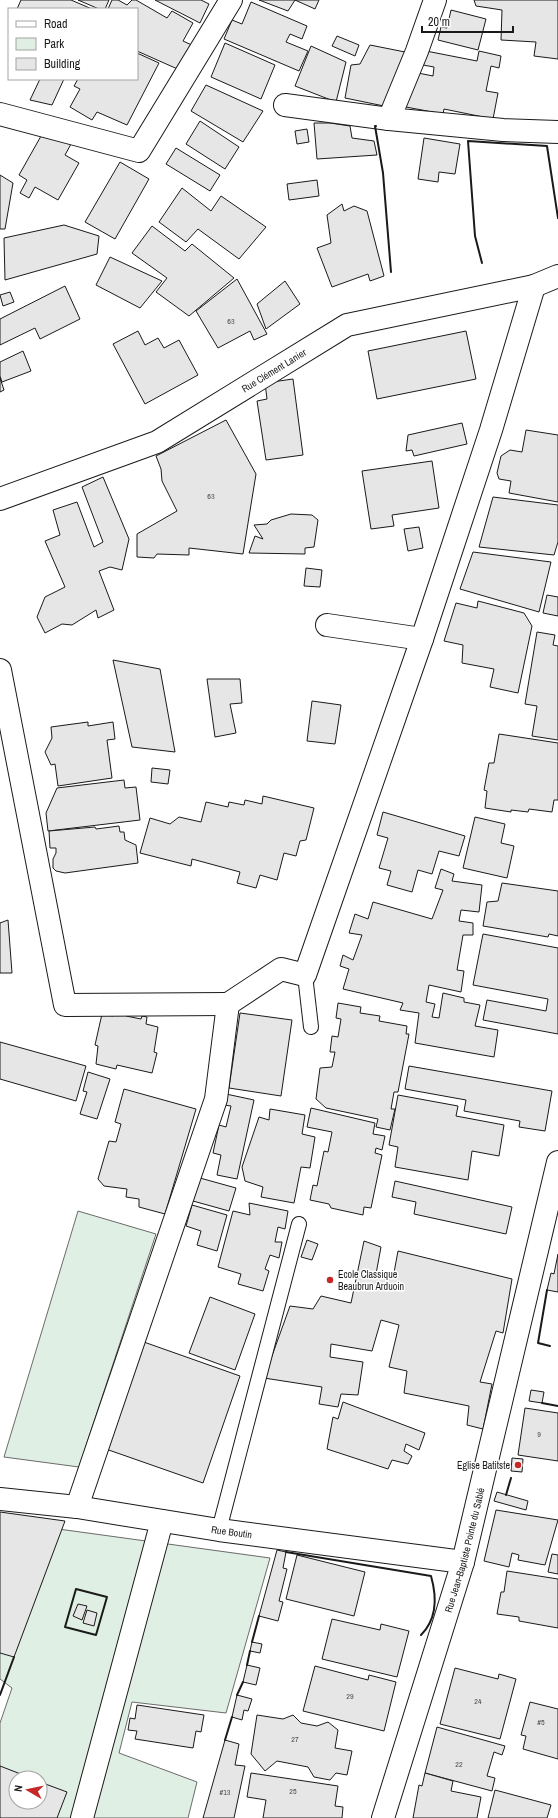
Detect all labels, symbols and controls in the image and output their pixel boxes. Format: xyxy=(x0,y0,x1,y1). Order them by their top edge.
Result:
legend xyxy=(8,8,138,80)
scale bar xyxy=(422,8,513,34)
text: 20 m xyxy=(428,14,450,30)
text: Road xyxy=(44,16,68,32)
text: Park xyxy=(44,36,64,52)
text: Building xyxy=(44,56,81,72)
house number: 63 xyxy=(227,316,235,326)
street label: Rue Clément Lanier xyxy=(239,345,309,395)
house number: 63 xyxy=(207,491,215,501)
place label: Ecole Classique Beaubrun Arduoin xyxy=(338,1268,404,1293)
marker: Ecole Classique Beaubrun Arduoin xyxy=(325,1275,335,1285)
house number: 9 xyxy=(537,1429,541,1439)
place label: Eglise Batitste xyxy=(457,1459,510,1472)
marker: Eglise Batitste xyxy=(513,1460,523,1470)
street label: Rue Jean-Baptiste Pointe du Sablé xyxy=(441,1486,487,1614)
street label: Rue Boutin xyxy=(210,1522,253,1541)
house number: 29 xyxy=(346,1691,354,1701)
house number: 24 xyxy=(474,1696,482,1706)
house number: #5 xyxy=(537,1717,545,1727)
house number: 27 xyxy=(291,1734,299,1744)
house number: 22 xyxy=(455,1759,463,1769)
north arrow xyxy=(8,1770,48,1810)
text: N xyxy=(11,1784,26,1793)
house number: 25 xyxy=(289,1786,297,1796)
house number: #13 xyxy=(220,1787,231,1797)

